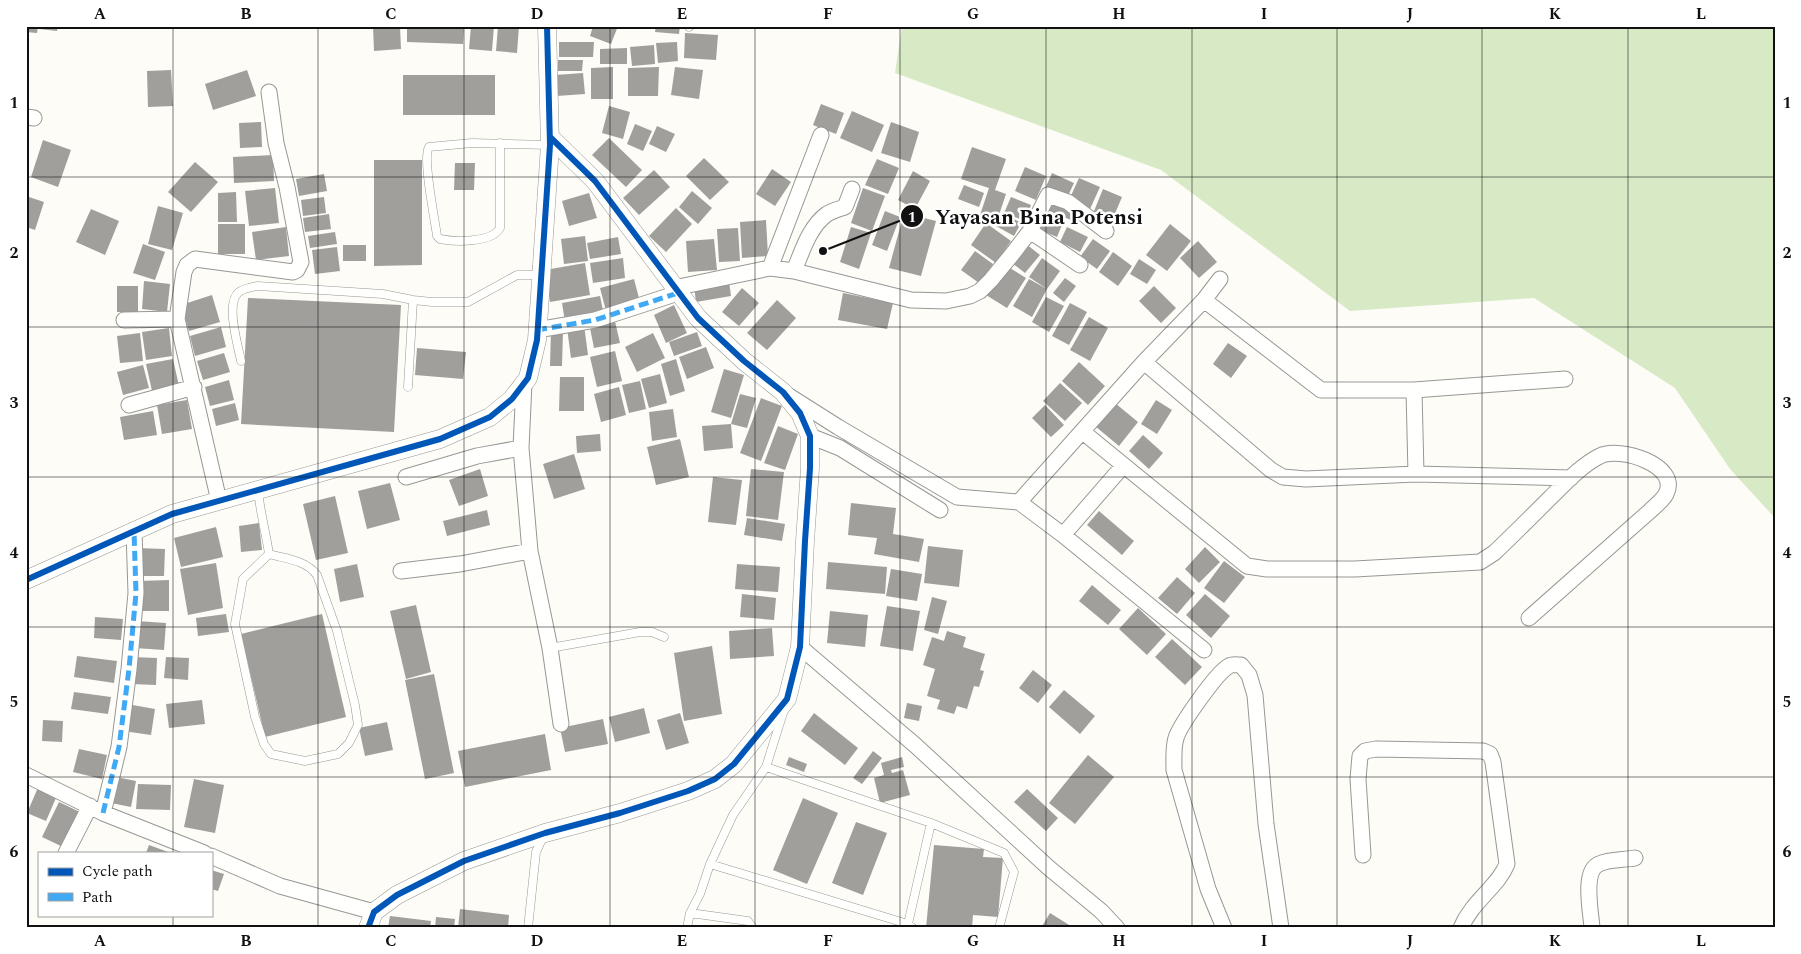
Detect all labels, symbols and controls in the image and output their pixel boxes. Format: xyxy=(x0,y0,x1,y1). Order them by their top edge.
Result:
text: A xyxy=(94,2,107,26)
text: B xyxy=(240,2,252,26)
text: C xyxy=(385,2,397,26)
text: D xyxy=(531,2,544,26)
text: E xyxy=(677,2,687,26)
text: F xyxy=(823,2,833,26)
text: G xyxy=(967,2,979,26)
text: H xyxy=(1112,2,1126,26)
text: I xyxy=(1261,2,1267,26)
text: J xyxy=(1407,2,1414,26)
text: K xyxy=(1549,2,1562,26)
text: L xyxy=(1696,2,1706,26)
text: 1 xyxy=(10,91,18,115)
text: 1 xyxy=(1783,91,1791,115)
callout: Yayasan Bina Potensi xyxy=(899,198,1153,234)
text: Yayasan Bina Potensi xyxy=(935,202,1143,234)
text: 1 xyxy=(908,206,916,229)
text: 2 xyxy=(10,241,19,265)
text: 2 xyxy=(1783,241,1792,265)
text: 3 xyxy=(10,391,19,415)
text: 3 xyxy=(1783,391,1792,415)
text: 4 xyxy=(10,541,19,565)
text: 4 xyxy=(1783,541,1792,565)
text: 5 xyxy=(10,690,18,714)
text: 5 xyxy=(1783,690,1791,714)
text: 6 xyxy=(10,840,19,864)
text: 6 xyxy=(1783,840,1792,864)
legend xyxy=(38,852,212,916)
text: Cycle path xyxy=(82,860,153,883)
text: Path xyxy=(82,886,113,909)
text: A xyxy=(94,929,107,953)
text: B xyxy=(240,929,252,953)
text: C xyxy=(385,929,397,953)
text: D xyxy=(531,929,544,953)
text: E xyxy=(677,929,687,953)
text: F xyxy=(823,929,833,953)
text: G xyxy=(967,929,979,953)
text: H xyxy=(1112,929,1126,953)
text: I xyxy=(1261,929,1267,953)
text: J xyxy=(1407,929,1414,953)
text: K xyxy=(1549,929,1562,953)
text: L xyxy=(1696,929,1706,953)

